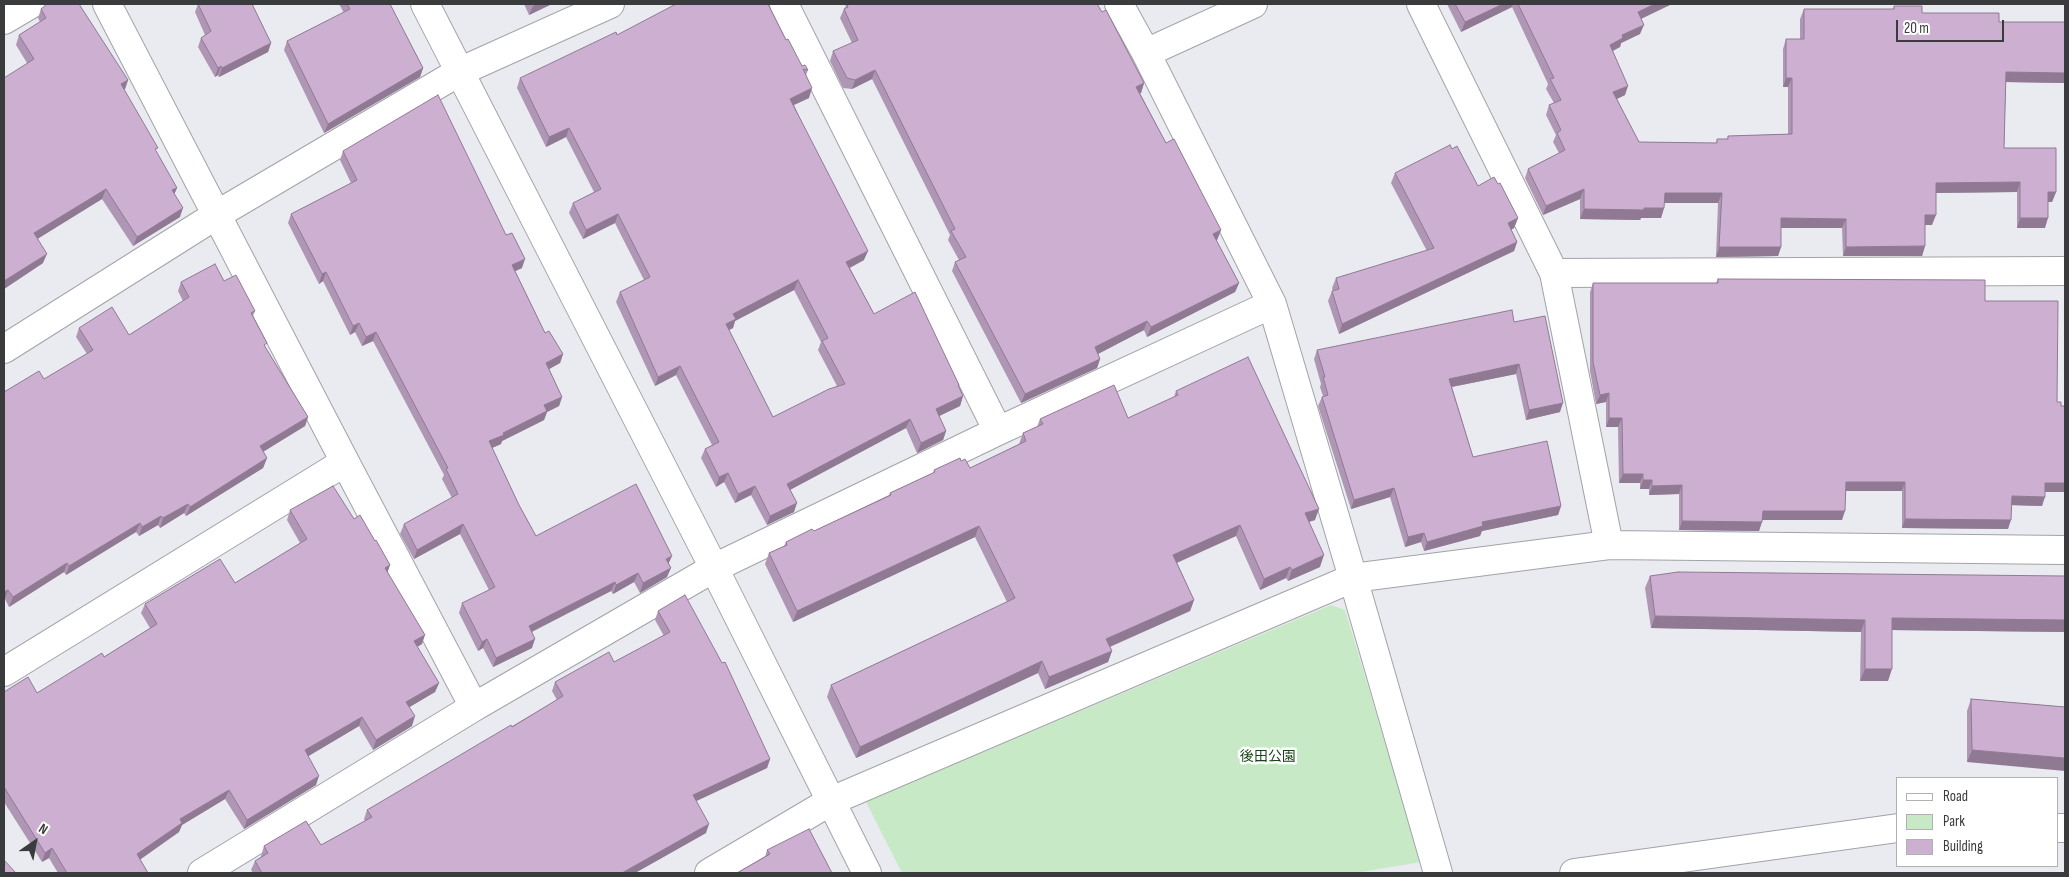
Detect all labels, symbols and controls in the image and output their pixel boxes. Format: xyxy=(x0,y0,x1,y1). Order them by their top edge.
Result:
scale bar xyxy=(1899,10,2006,42)
text: 20 m xyxy=(1904,19,1929,38)
park label: 後田公園 xyxy=(1240,749,1296,765)
legend xyxy=(1896,777,2059,867)
text: Road xyxy=(1943,787,1968,806)
text: Park xyxy=(1943,812,1965,831)
north arrow xyxy=(10,817,60,867)
text: N xyxy=(36,820,51,838)
text: Building xyxy=(1943,837,1983,856)

